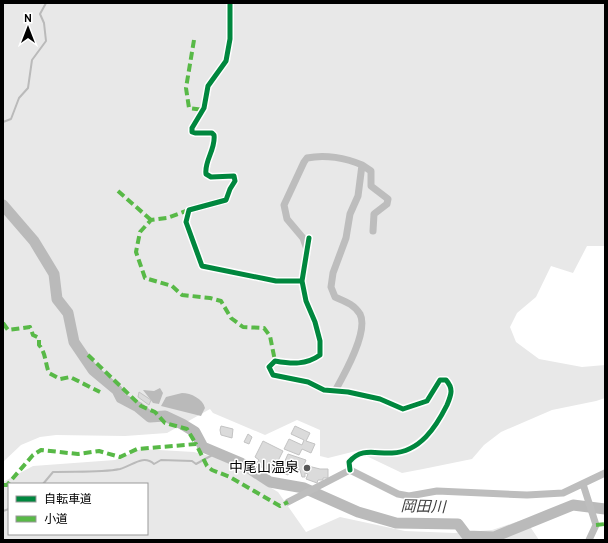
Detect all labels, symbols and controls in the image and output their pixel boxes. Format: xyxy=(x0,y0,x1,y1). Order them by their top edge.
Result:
north arrow xyxy=(8,8,48,48)
text: N xyxy=(24,12,32,26)
place label: 中尾山温泉 xyxy=(229,459,299,477)
marker: 中尾山温泉 xyxy=(302,463,312,473)
legend xyxy=(8,483,148,535)
text: 自転車道 xyxy=(44,492,92,508)
water label: 岡田川 xyxy=(400,498,448,518)
text: 小道 xyxy=(44,512,68,528)

